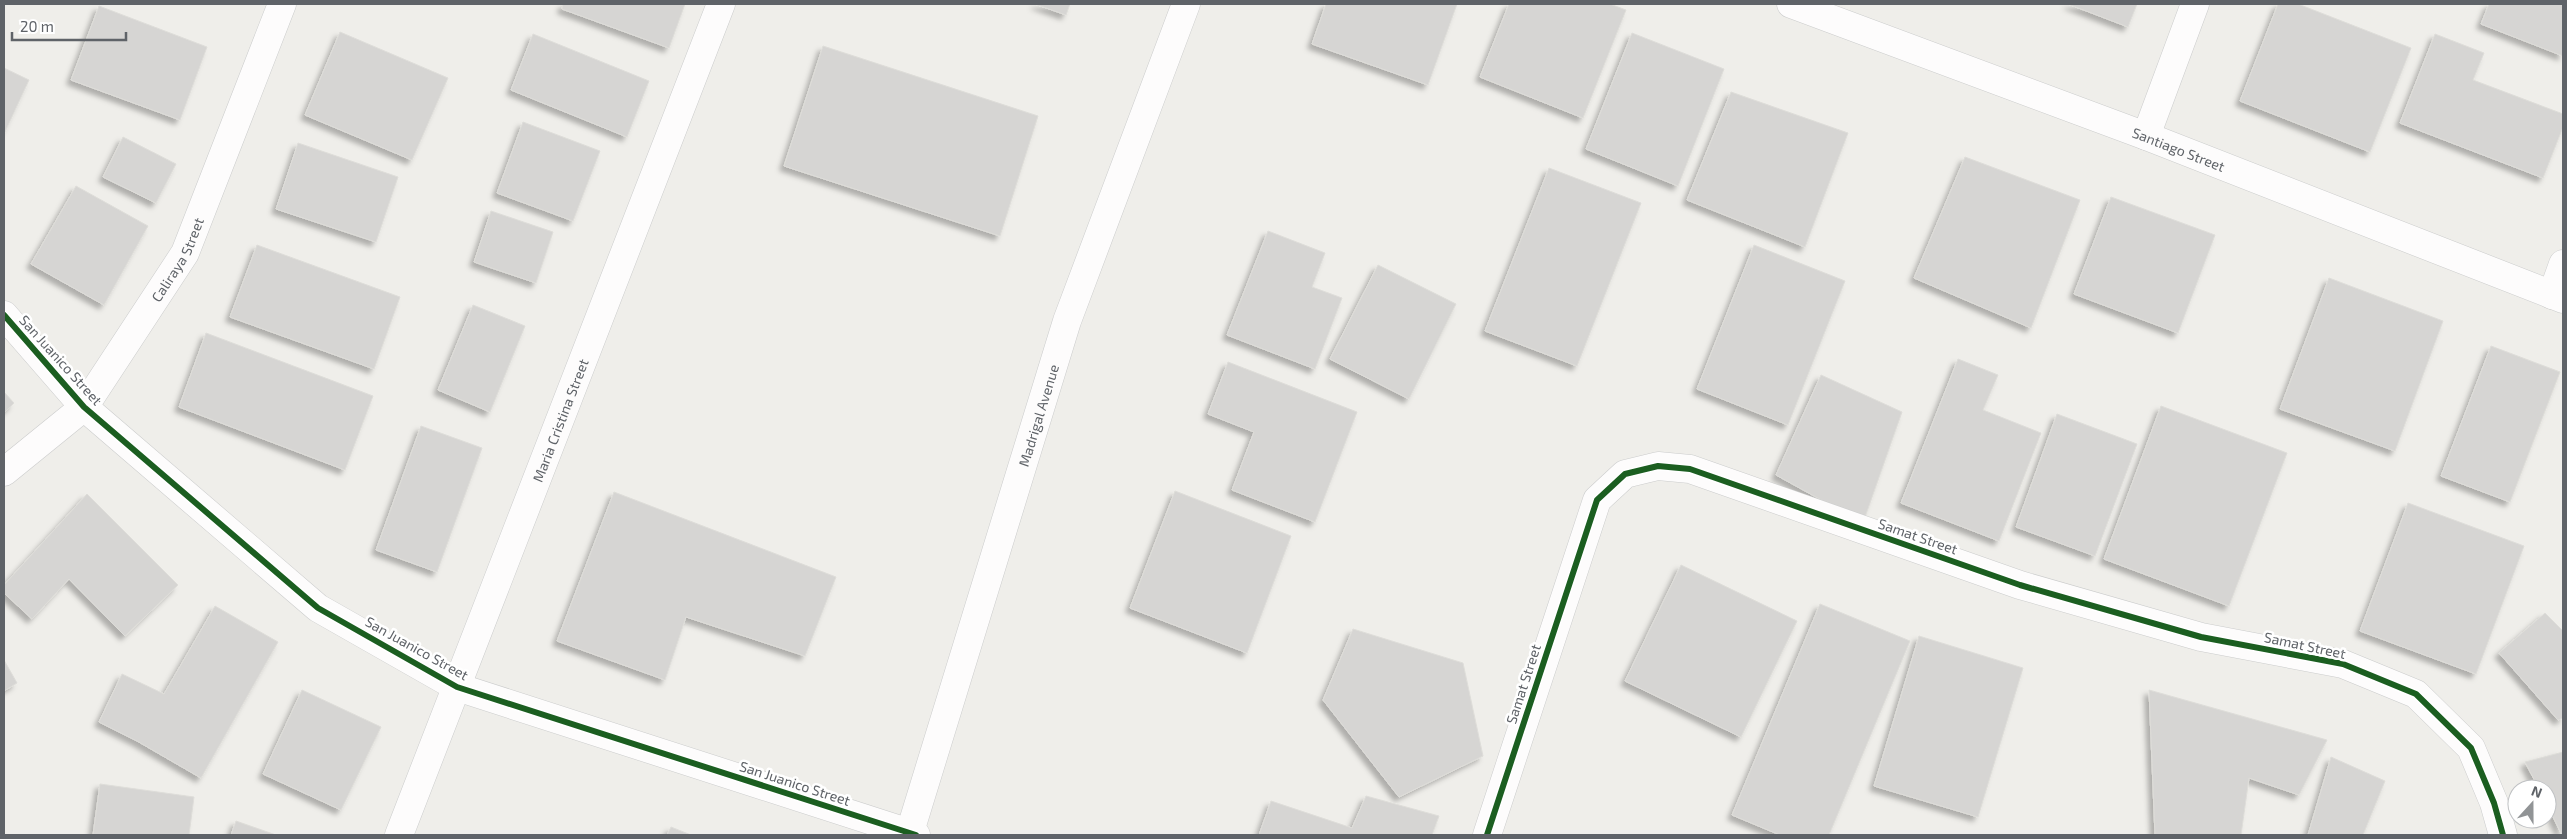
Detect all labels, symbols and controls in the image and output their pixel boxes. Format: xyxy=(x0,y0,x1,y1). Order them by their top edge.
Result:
scale bar xyxy=(12,10,126,42)
text: 20 m xyxy=(20,17,54,35)
street label: Santiago Street xyxy=(2130,123,2228,175)
street label: Caliraya Street xyxy=(147,215,207,305)
street label: San Juanico Street xyxy=(16,311,106,409)
street label: Maria Cristina Street xyxy=(528,356,591,484)
street label: Madrigal Avenue xyxy=(1014,362,1062,469)
street label: Samat Street xyxy=(1876,514,1960,558)
street label: San Juanico Street xyxy=(362,613,472,683)
street label: Samat Street xyxy=(2263,628,2347,662)
street label: Samat Street xyxy=(1502,642,1544,726)
street label: San Juanico Street xyxy=(738,757,852,809)
north arrow xyxy=(2507,779,2557,829)
text: N xyxy=(2529,782,2545,801)

